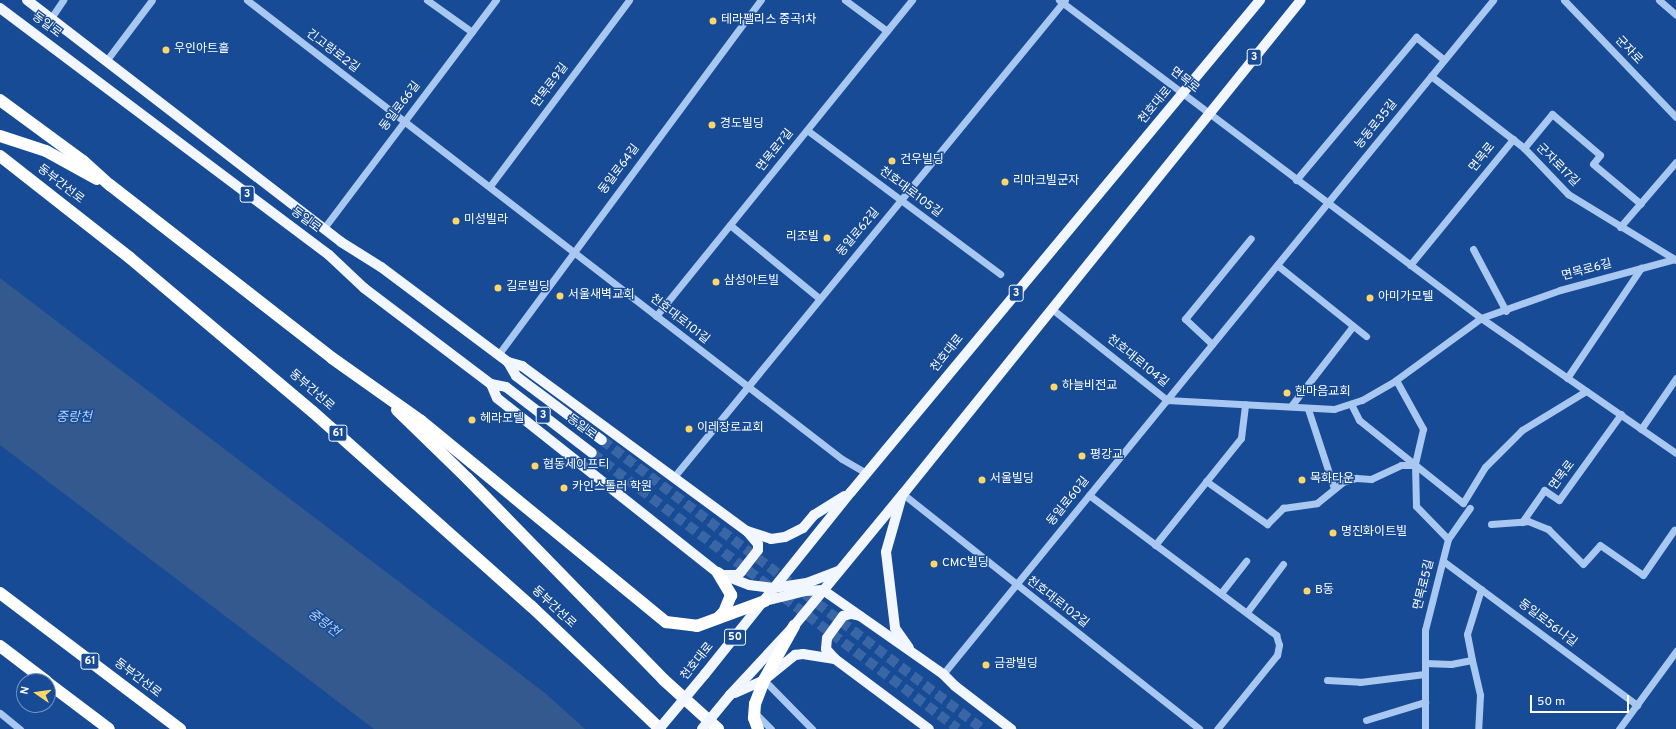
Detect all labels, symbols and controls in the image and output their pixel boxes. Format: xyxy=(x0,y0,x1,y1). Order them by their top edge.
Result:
street label: 동일로 xyxy=(28,10,64,42)
place label: 테라팰리스 중곡1차 xyxy=(721,14,817,28)
marker: 테라팰리스 중곡1차 xyxy=(708,16,718,26)
street label: 긴고랑로2길 xyxy=(303,27,361,77)
street label: 군자로 xyxy=(1611,34,1645,68)
place label: 우인아트홀 xyxy=(174,43,229,57)
marker: 우인아트홀 xyxy=(161,45,171,55)
road number: 3 xyxy=(1246,48,1262,66)
street label: 면목로9길 xyxy=(530,61,572,111)
street label: 면목로 xyxy=(1167,65,1201,97)
street label: 동일로66길 xyxy=(378,79,424,135)
street label: 천호대로 xyxy=(1136,84,1176,128)
street label: 능동로35길 xyxy=(1353,98,1401,152)
place label: 경도빌딩 xyxy=(720,118,764,132)
marker: 경도빌딩 xyxy=(707,120,717,130)
street label: 면목로7길 xyxy=(755,127,797,175)
street label: 면목로 xyxy=(1467,141,1499,175)
street label: 동일로64길 xyxy=(597,142,643,198)
street label: 군자로17길 xyxy=(1533,142,1581,190)
place label: 건우빌딩 xyxy=(900,154,944,168)
marker: 건우빌딩 xyxy=(887,156,897,166)
street label: 동부간선로 xyxy=(34,162,86,208)
street label: 천호대로105길 xyxy=(876,165,944,221)
place label: 리마크빌군자 xyxy=(1013,175,1079,189)
marker: 리마크빌군자 xyxy=(1000,177,1010,187)
road number: 3 xyxy=(239,185,255,203)
street label: 동일로 xyxy=(287,205,323,237)
street label: 동일로62길 xyxy=(835,206,883,260)
place label: 미성빌라 xyxy=(464,214,508,228)
marker: 미성빌라 xyxy=(451,216,461,226)
place label: 리조빌 xyxy=(786,231,819,245)
marker: 리조빌 xyxy=(822,233,832,243)
street label: 면목로6길 xyxy=(1560,257,1614,285)
place label: 삼성아트빌 xyxy=(724,275,779,289)
marker: 삼성아트빌 xyxy=(711,277,721,287)
place label: 길로빌딩 xyxy=(506,281,550,295)
marker: 길로빌딩 xyxy=(493,283,503,293)
road number: 3 xyxy=(1008,284,1024,302)
place label: 서울새벽교회 xyxy=(568,289,634,303)
marker: 서울새벽교회 xyxy=(555,291,565,301)
place label: 아미가모텔 xyxy=(1378,291,1433,305)
street label: 천호대로101길 xyxy=(646,292,712,348)
marker: 아미가모텔 xyxy=(1365,293,1375,303)
street label: 천호대로 xyxy=(929,332,967,376)
street label: 천호대로104길 xyxy=(1103,333,1171,391)
street label: 동부간선로 xyxy=(285,367,337,415)
place label: 하늘비전교 xyxy=(1062,380,1117,394)
marker: 하늘비전교 xyxy=(1049,382,1059,392)
place label: 한마음교회 xyxy=(1295,386,1350,400)
marker: 한마음교회 xyxy=(1282,388,1292,398)
road number: 3 xyxy=(535,406,551,424)
water label: 중랑천 xyxy=(56,410,92,426)
street label: 동일로 xyxy=(563,412,599,444)
place label: 헤라모텔 xyxy=(480,413,524,427)
marker: 헤라모텔 xyxy=(467,415,477,425)
place label: 이레장로교회 xyxy=(697,422,763,436)
road number: 61 xyxy=(328,424,348,442)
marker: 이레장로교회 xyxy=(684,424,694,434)
place label: 평강교 xyxy=(1090,449,1123,463)
marker: 평강교 xyxy=(1077,451,1087,461)
street label: 면목로 xyxy=(1547,458,1579,494)
place label: 협동세이프티 xyxy=(543,459,609,473)
marker: 협동세이프티 xyxy=(530,461,540,471)
place label: 서울빌딩 xyxy=(990,473,1034,487)
place label: 목화타운 xyxy=(1310,473,1354,487)
marker: 서울빌딩 xyxy=(977,475,987,485)
street label: 동일로60길 xyxy=(1045,475,1093,529)
marker: 목화타운 xyxy=(1297,475,1307,485)
place label: 카인스톨러 학원 xyxy=(572,481,652,495)
marker: 카인스톨러 학원 xyxy=(559,483,569,493)
place label: 명진화이트빌 xyxy=(1341,526,1407,540)
marker: 명진화이트빌 xyxy=(1328,528,1338,538)
place label: CMC빌딩 xyxy=(942,557,989,571)
street label: 면목로5길 xyxy=(1412,558,1438,612)
marker: CMC빌딩 xyxy=(929,559,939,569)
street label: 천호대로102길 xyxy=(1023,574,1091,632)
street label: 동부간선로 xyxy=(528,584,578,632)
place label: B동 xyxy=(1315,584,1334,598)
marker: B동 xyxy=(1302,586,1312,596)
street label: 동일로56나길 xyxy=(1515,597,1579,651)
water label: 중랑천 xyxy=(304,607,342,641)
road number: 50 xyxy=(724,628,746,646)
street label: 천호대로 xyxy=(679,640,717,684)
road number: 61 xyxy=(80,652,100,670)
street label: 동부간선로 xyxy=(111,657,163,701)
place label: 금광빌딩 xyxy=(994,658,1038,672)
marker: 금광빌딩 xyxy=(981,660,991,670)
north arrow xyxy=(16,673,56,713)
text: N xyxy=(18,685,33,696)
scale bar xyxy=(1532,687,1631,713)
text: 50 m xyxy=(1537,694,1565,710)

